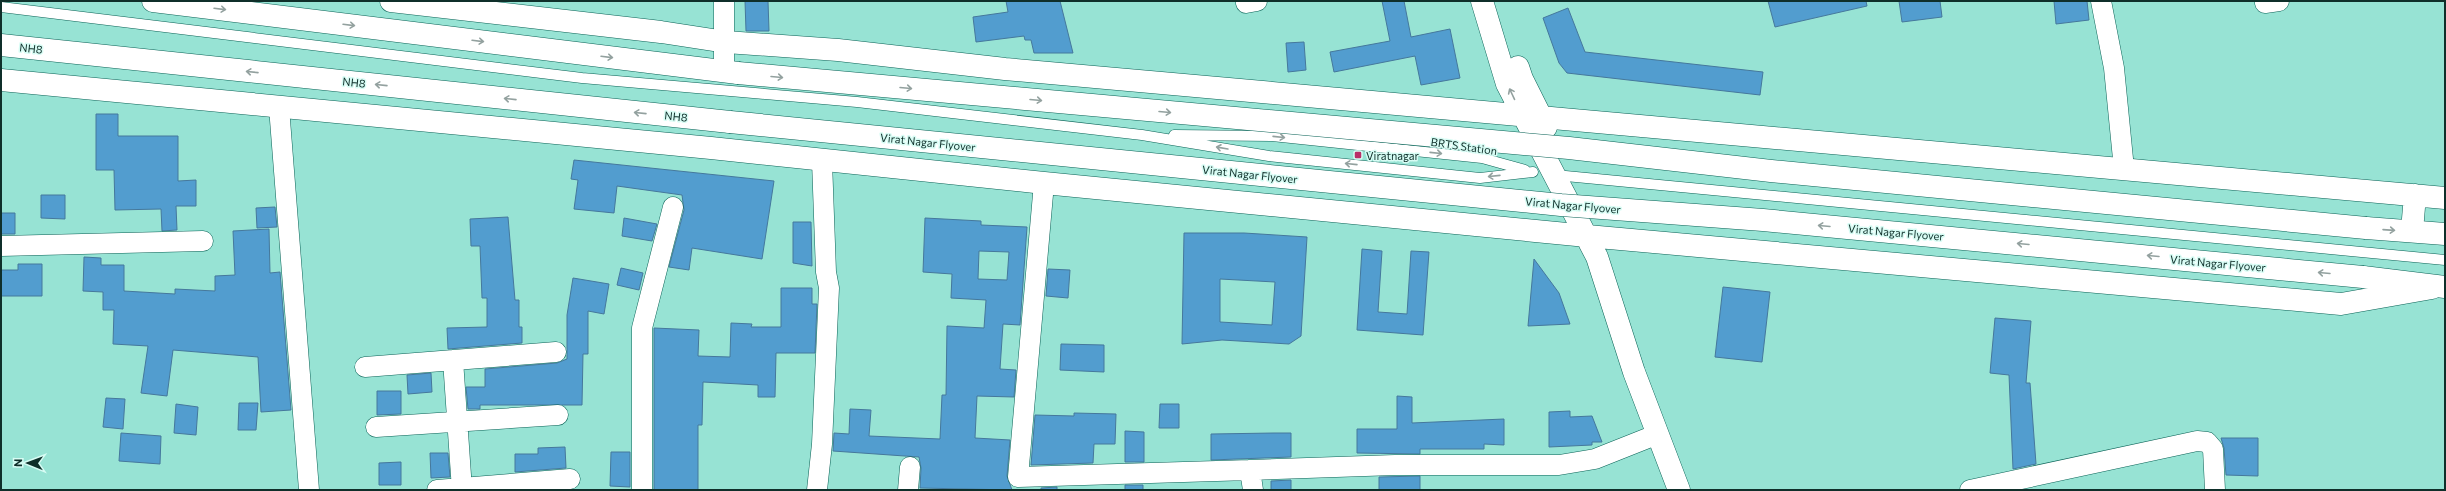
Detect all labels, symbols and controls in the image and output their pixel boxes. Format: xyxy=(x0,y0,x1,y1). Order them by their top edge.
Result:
one-way arrow xyxy=(213,5,226,13)
one-way arrow xyxy=(342,21,355,29)
one-way arrow xyxy=(471,37,484,45)
street label: NH8 xyxy=(19,40,44,56)
one-way arrow xyxy=(600,53,613,60)
one-way arrow xyxy=(246,68,259,75)
one-way arrow xyxy=(770,73,783,80)
street label: NH8 xyxy=(342,74,367,90)
one-way arrow xyxy=(375,82,388,89)
one-way arrow xyxy=(899,85,912,92)
one-way arrow xyxy=(1508,88,1515,100)
one-way arrow xyxy=(504,95,517,103)
one-way arrow xyxy=(1029,96,1042,104)
street label: NH8 xyxy=(664,108,689,124)
one-way arrow xyxy=(1158,108,1171,115)
one-way arrow xyxy=(634,109,647,116)
street label: Virat Nagar Flyover xyxy=(880,131,977,154)
one-way arrow xyxy=(1272,133,1285,140)
street label: BRTS Station xyxy=(1430,135,1498,157)
one-way arrow xyxy=(1216,144,1229,152)
place label: Viratnagar xyxy=(1366,149,1420,162)
marker: Viratnagar xyxy=(1353,150,1363,160)
one-way arrow xyxy=(1429,150,1442,157)
one-way arrow xyxy=(1345,161,1358,168)
street label: Virat Nagar Flyover xyxy=(1202,163,1299,186)
one-way arrow xyxy=(1488,172,1501,180)
street label: Virat Nagar Flyover xyxy=(1525,194,1622,216)
street label: Virat Nagar Flyover xyxy=(1848,221,1945,243)
one-way arrow xyxy=(1818,222,1831,229)
one-way arrow xyxy=(2382,226,2395,233)
one-way arrow xyxy=(2017,240,2030,248)
street label: Virat Nagar Flyover xyxy=(2170,252,2267,274)
one-way arrow xyxy=(2147,253,2160,260)
one-way arrow xyxy=(2318,269,2331,276)
north arrow xyxy=(8,443,48,483)
text: N xyxy=(11,459,24,467)

